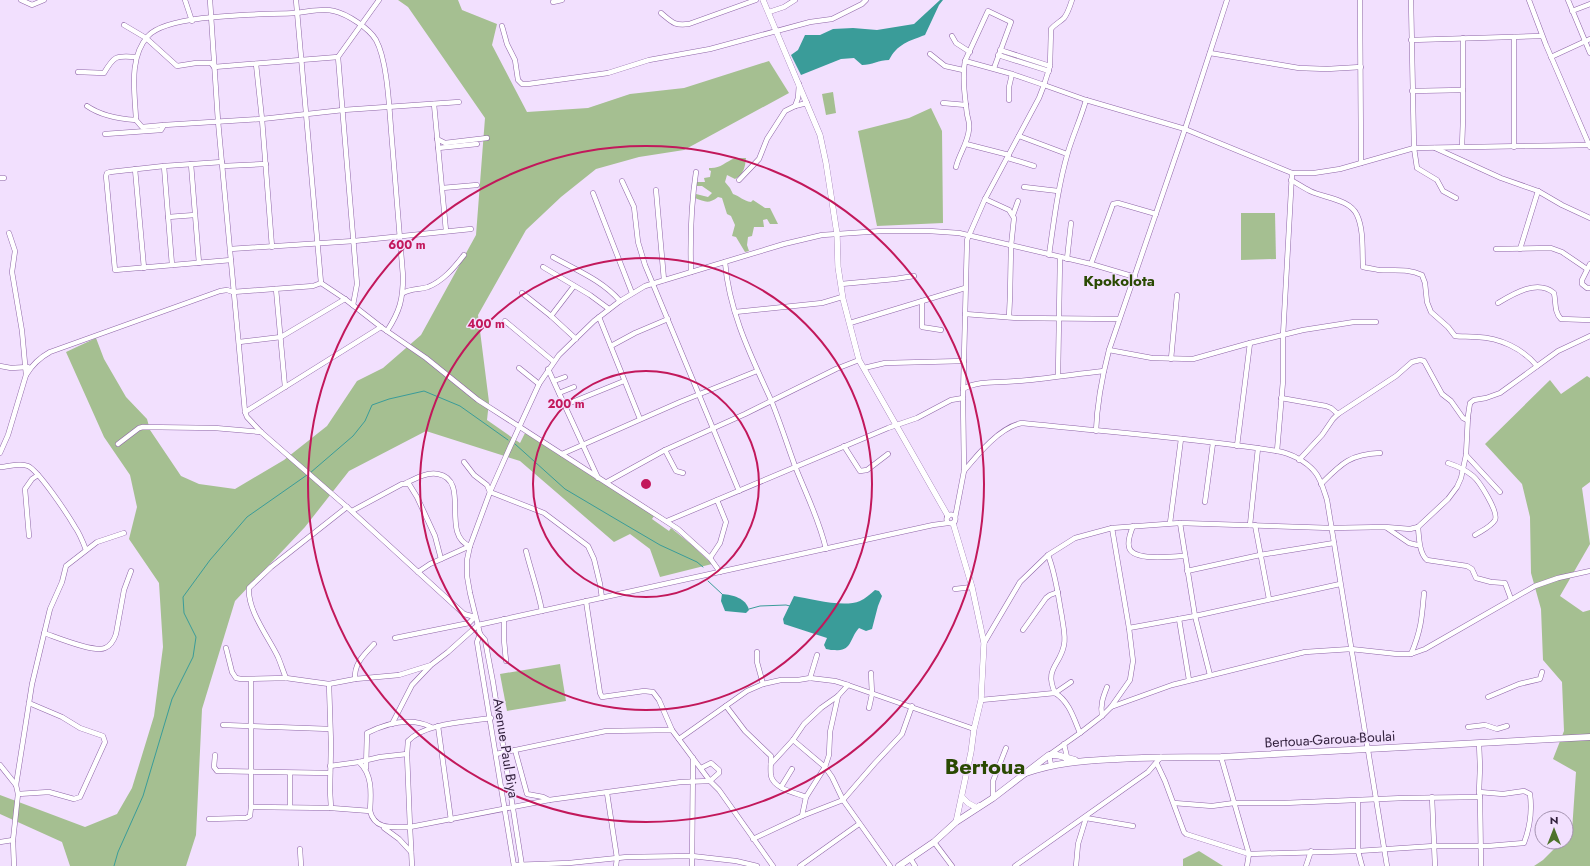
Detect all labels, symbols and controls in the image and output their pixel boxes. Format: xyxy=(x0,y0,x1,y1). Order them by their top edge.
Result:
text: 600 m xyxy=(388,236,426,254)
district label: Kpokolota xyxy=(1083,270,1155,292)
text: 400 m xyxy=(467,315,505,333)
text: 200 m xyxy=(547,395,585,413)
centre of rings xyxy=(639,477,653,491)
street label: Avenue Paul Biya xyxy=(488,697,524,799)
street label: Bertoua-Garoua-Boulai xyxy=(1264,726,1396,752)
district label: Bertoua xyxy=(945,750,1025,782)
north arrow xyxy=(1534,810,1574,850)
text: N xyxy=(1550,812,1558,828)

